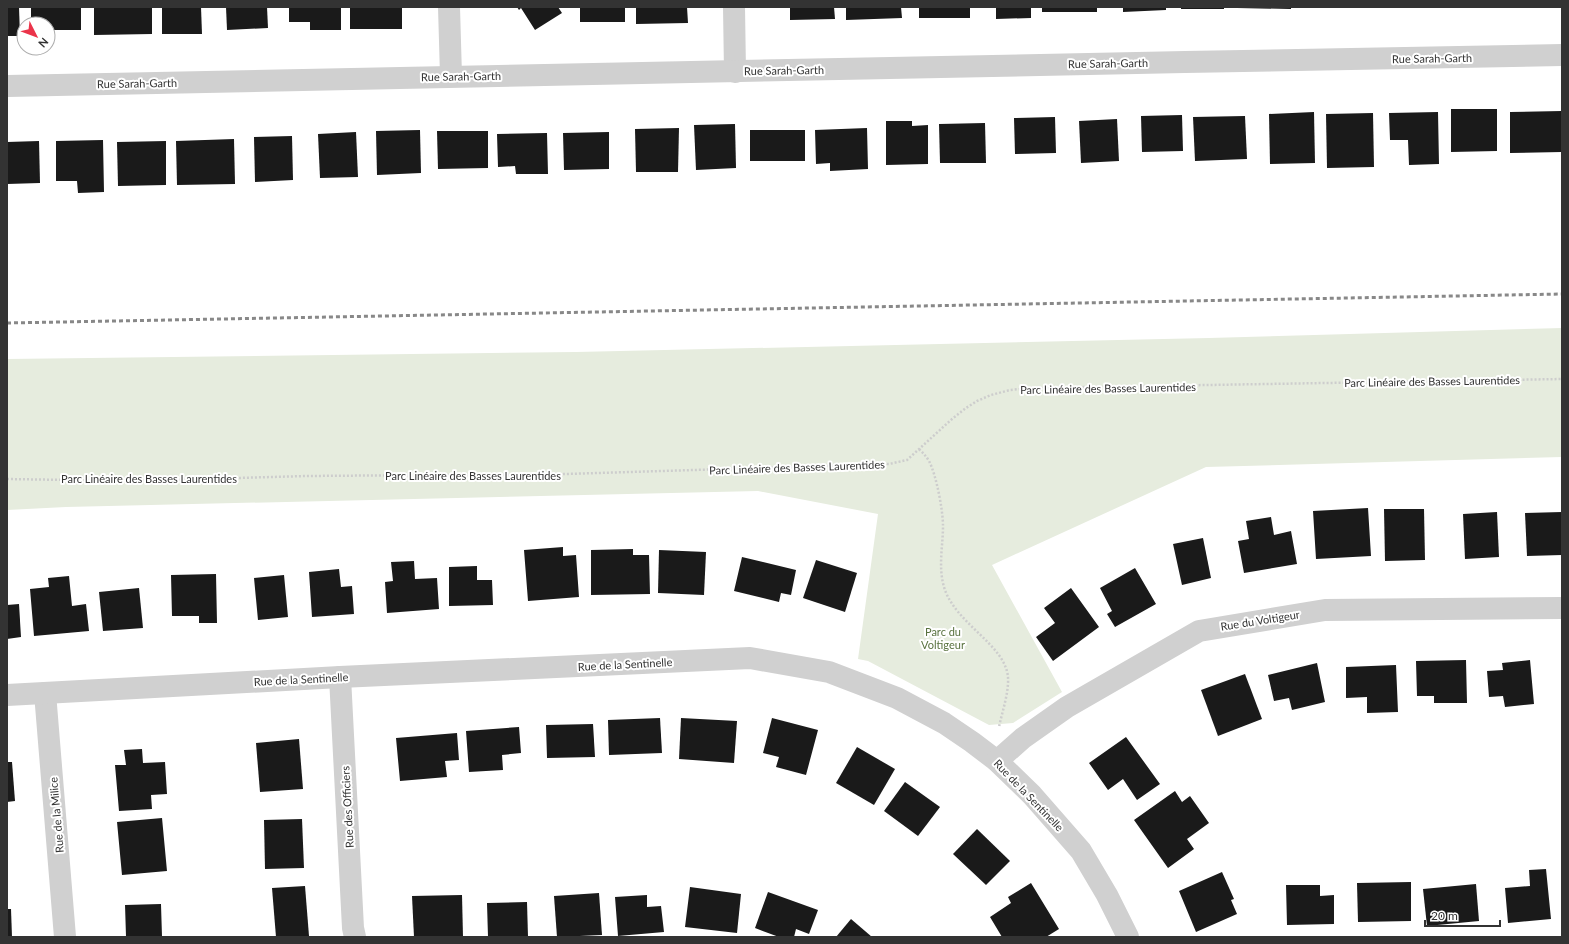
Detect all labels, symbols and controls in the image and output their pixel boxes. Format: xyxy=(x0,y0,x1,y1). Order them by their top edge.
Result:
north arrow xyxy=(16,16,56,56)
text: N xyxy=(36,36,51,51)
street label: Rue Sarah-Garth xyxy=(1392,51,1472,65)
street label: Rue Sarah-Garth xyxy=(1068,56,1148,70)
street label: Rue Sarah-Garth xyxy=(744,63,824,77)
street label: Rue Sarah-Garth xyxy=(421,69,501,83)
street label: Rue Sarah-Garth xyxy=(97,76,177,90)
street label: Parc Linéaire des Basses Laurentides xyxy=(1344,373,1520,389)
street label: Parc Linéaire des Basses Laurentides xyxy=(1020,380,1196,396)
street label: Parc Linéaire des Basses Laurentides xyxy=(709,457,885,477)
street label: Parc Linéaire des Basses Laurentides xyxy=(385,469,561,482)
street label: Parc Linéaire des Basses Laurentides xyxy=(61,472,237,485)
street label: Rue du Voltigeur xyxy=(1219,607,1301,633)
park label: Parc du Voltigeur xyxy=(921,625,965,651)
street label: Rue de la Sentinelle xyxy=(577,655,673,673)
street label: Rue de la Sentinelle xyxy=(253,670,349,688)
street label: Rue de la Sentinelle xyxy=(991,756,1067,834)
street label: Rue des Officiers xyxy=(338,766,356,848)
street label: Rue de la Milice xyxy=(46,776,66,853)
scale bar xyxy=(1425,902,1500,928)
text: 20 m xyxy=(1431,908,1458,923)

